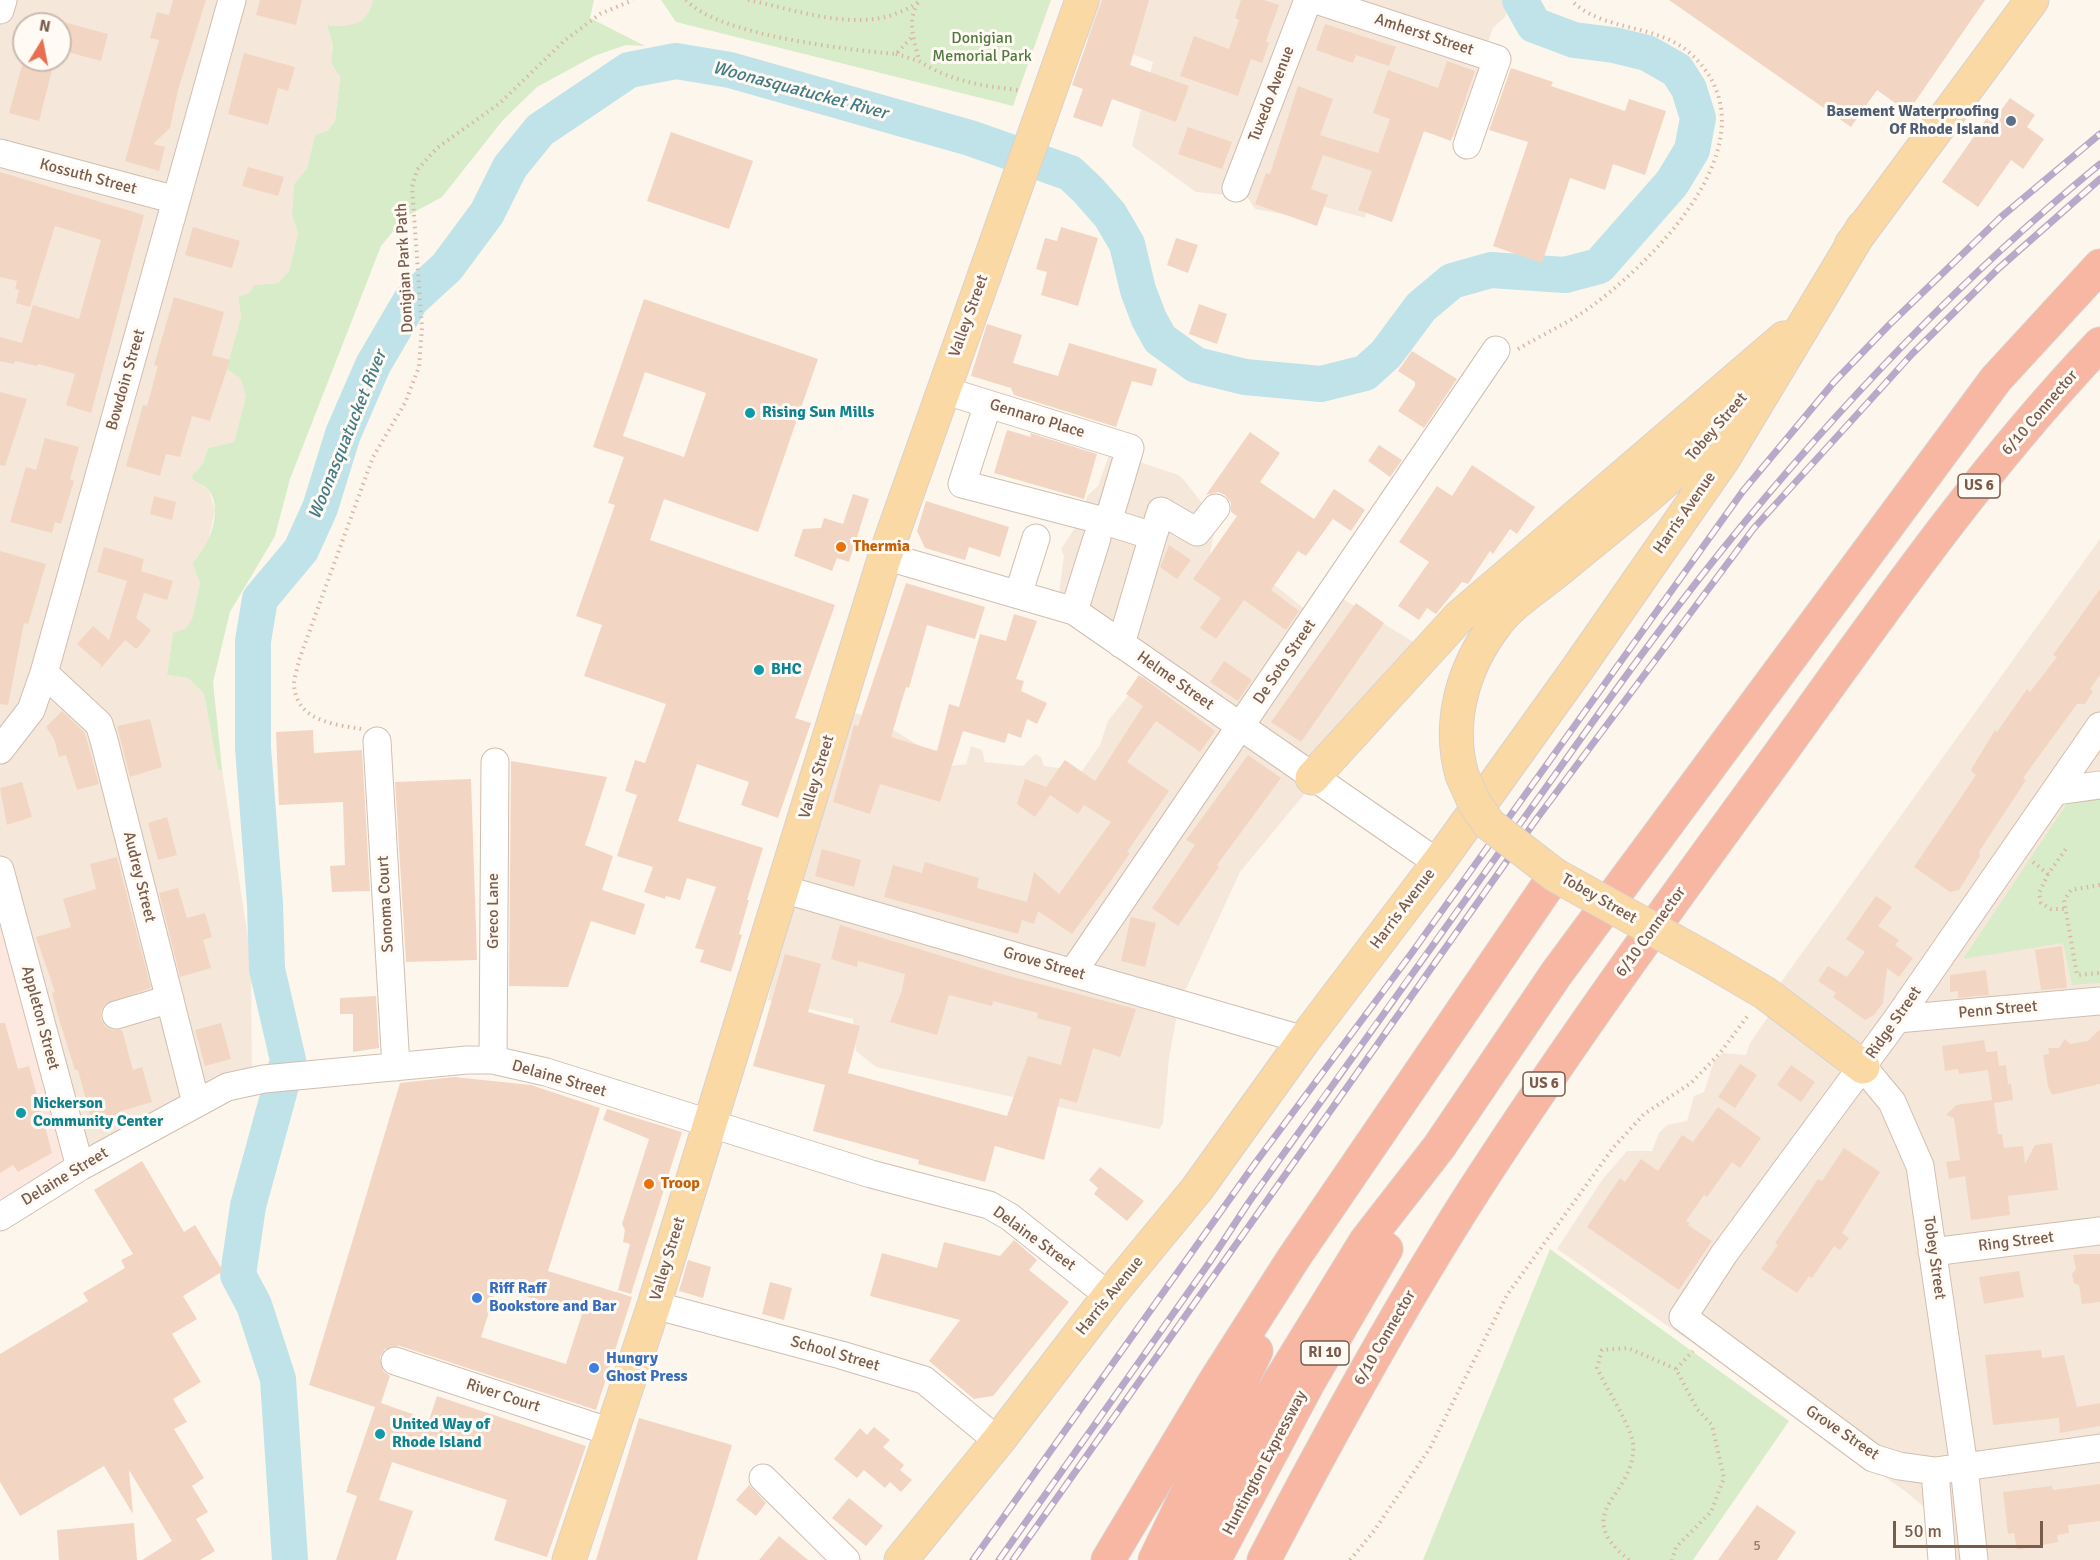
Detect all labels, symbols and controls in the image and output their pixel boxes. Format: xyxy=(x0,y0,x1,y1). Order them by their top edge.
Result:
street label: Amherst Street xyxy=(1372,10,1476,60)
north arrow xyxy=(12,12,72,72)
text: N xyxy=(38,15,52,37)
park label: Donigian Memorial Park xyxy=(932,29,1032,67)
street label: Tuxedo Avenue xyxy=(1245,44,1299,144)
water label: Woonasquatucket River xyxy=(710,57,890,125)
place label: Basement Waterproofing Of Rhode Island xyxy=(1826,102,1999,140)
marker: Basement Waterproofing Of Rhode Island xyxy=(2004,114,2018,128)
street label: Kossuth Street xyxy=(37,155,139,199)
street label: Donigian Park Path xyxy=(392,203,418,333)
street label: Valley Street xyxy=(945,272,993,360)
street label: Bowdoin Street xyxy=(102,327,150,433)
water label: Woonasquatucket River xyxy=(304,347,392,523)
street label: 6/10 Connector xyxy=(1998,366,2082,460)
street label: Tobey Street xyxy=(1682,389,1752,465)
street label: Gennaro Place xyxy=(987,395,1087,443)
place label: Rising Sun Mills xyxy=(762,403,874,423)
marker: Rising Sun Mills xyxy=(743,406,757,420)
street label: Harris Avenue xyxy=(1650,468,1720,558)
road number: US 6 xyxy=(1958,474,2000,498)
place label: Thermia xyxy=(853,537,910,557)
marker: Thermia xyxy=(834,540,848,554)
street label: De Soto Street xyxy=(1250,616,1320,708)
street label: Helme Street xyxy=(1133,647,1217,715)
place label: BHC xyxy=(771,660,802,680)
marker: BHC xyxy=(752,663,766,677)
street label: Valley Street xyxy=(795,733,839,821)
street label: Audrey Street xyxy=(118,830,160,924)
street label: Sonoma Court xyxy=(374,855,398,953)
street label: Harris Avenue xyxy=(1366,865,1440,953)
street label: Tobey Street xyxy=(1558,870,1640,928)
street label: Greco Lane xyxy=(484,873,504,949)
street label: 6/10 Connector xyxy=(1612,883,1690,981)
street label: Grove Street xyxy=(1001,943,1087,985)
street label: Appleton Street xyxy=(17,964,63,1072)
street label: Ridge Street xyxy=(1862,983,1926,1063)
street label: Penn Street xyxy=(1958,997,2038,1023)
street label: Delaine Street xyxy=(509,1056,609,1102)
road number: US 6 xyxy=(1523,1072,1565,1096)
place label: Nickerson Community Center xyxy=(33,1094,163,1132)
marker: Nickerson Community Center xyxy=(14,1106,28,1120)
street label: Delaine Street xyxy=(18,1144,112,1210)
place label: Troop xyxy=(661,1174,700,1194)
marker: Troop xyxy=(642,1177,656,1191)
street label: Delaine Street xyxy=(989,1203,1079,1275)
street label: Valley Street xyxy=(646,1215,690,1303)
street label: Tobey Street xyxy=(1919,1215,1949,1301)
street label: Ring Street xyxy=(1977,1228,2055,1256)
street label: Harris Avenue xyxy=(1072,1253,1148,1339)
place label: Riff Raff Bookstore and Bar xyxy=(489,1279,616,1317)
street label: 6/10 Connector xyxy=(1350,1287,1420,1389)
marker: Riff Raff Bookstore and Bar xyxy=(470,1291,484,1305)
street label: School Street xyxy=(788,1332,882,1376)
road number: RI 10 xyxy=(1301,1341,1349,1365)
place label: Hungry Ghost Press xyxy=(606,1349,688,1387)
marker: Hungry Ghost Press xyxy=(587,1361,601,1375)
street label: River Court xyxy=(464,1375,542,1417)
street label: Huntington Expressway xyxy=(1219,1387,1311,1539)
street label: Grove Street xyxy=(1802,1401,1882,1465)
place label: United Way of Rhode Island xyxy=(392,1415,490,1453)
marker: United Way of Rhode Island xyxy=(373,1427,387,1441)
scale bar xyxy=(1896,1509,2046,1547)
text: 50 m xyxy=(1904,1520,1942,1542)
house number: 5 xyxy=(1753,1538,1761,1554)

